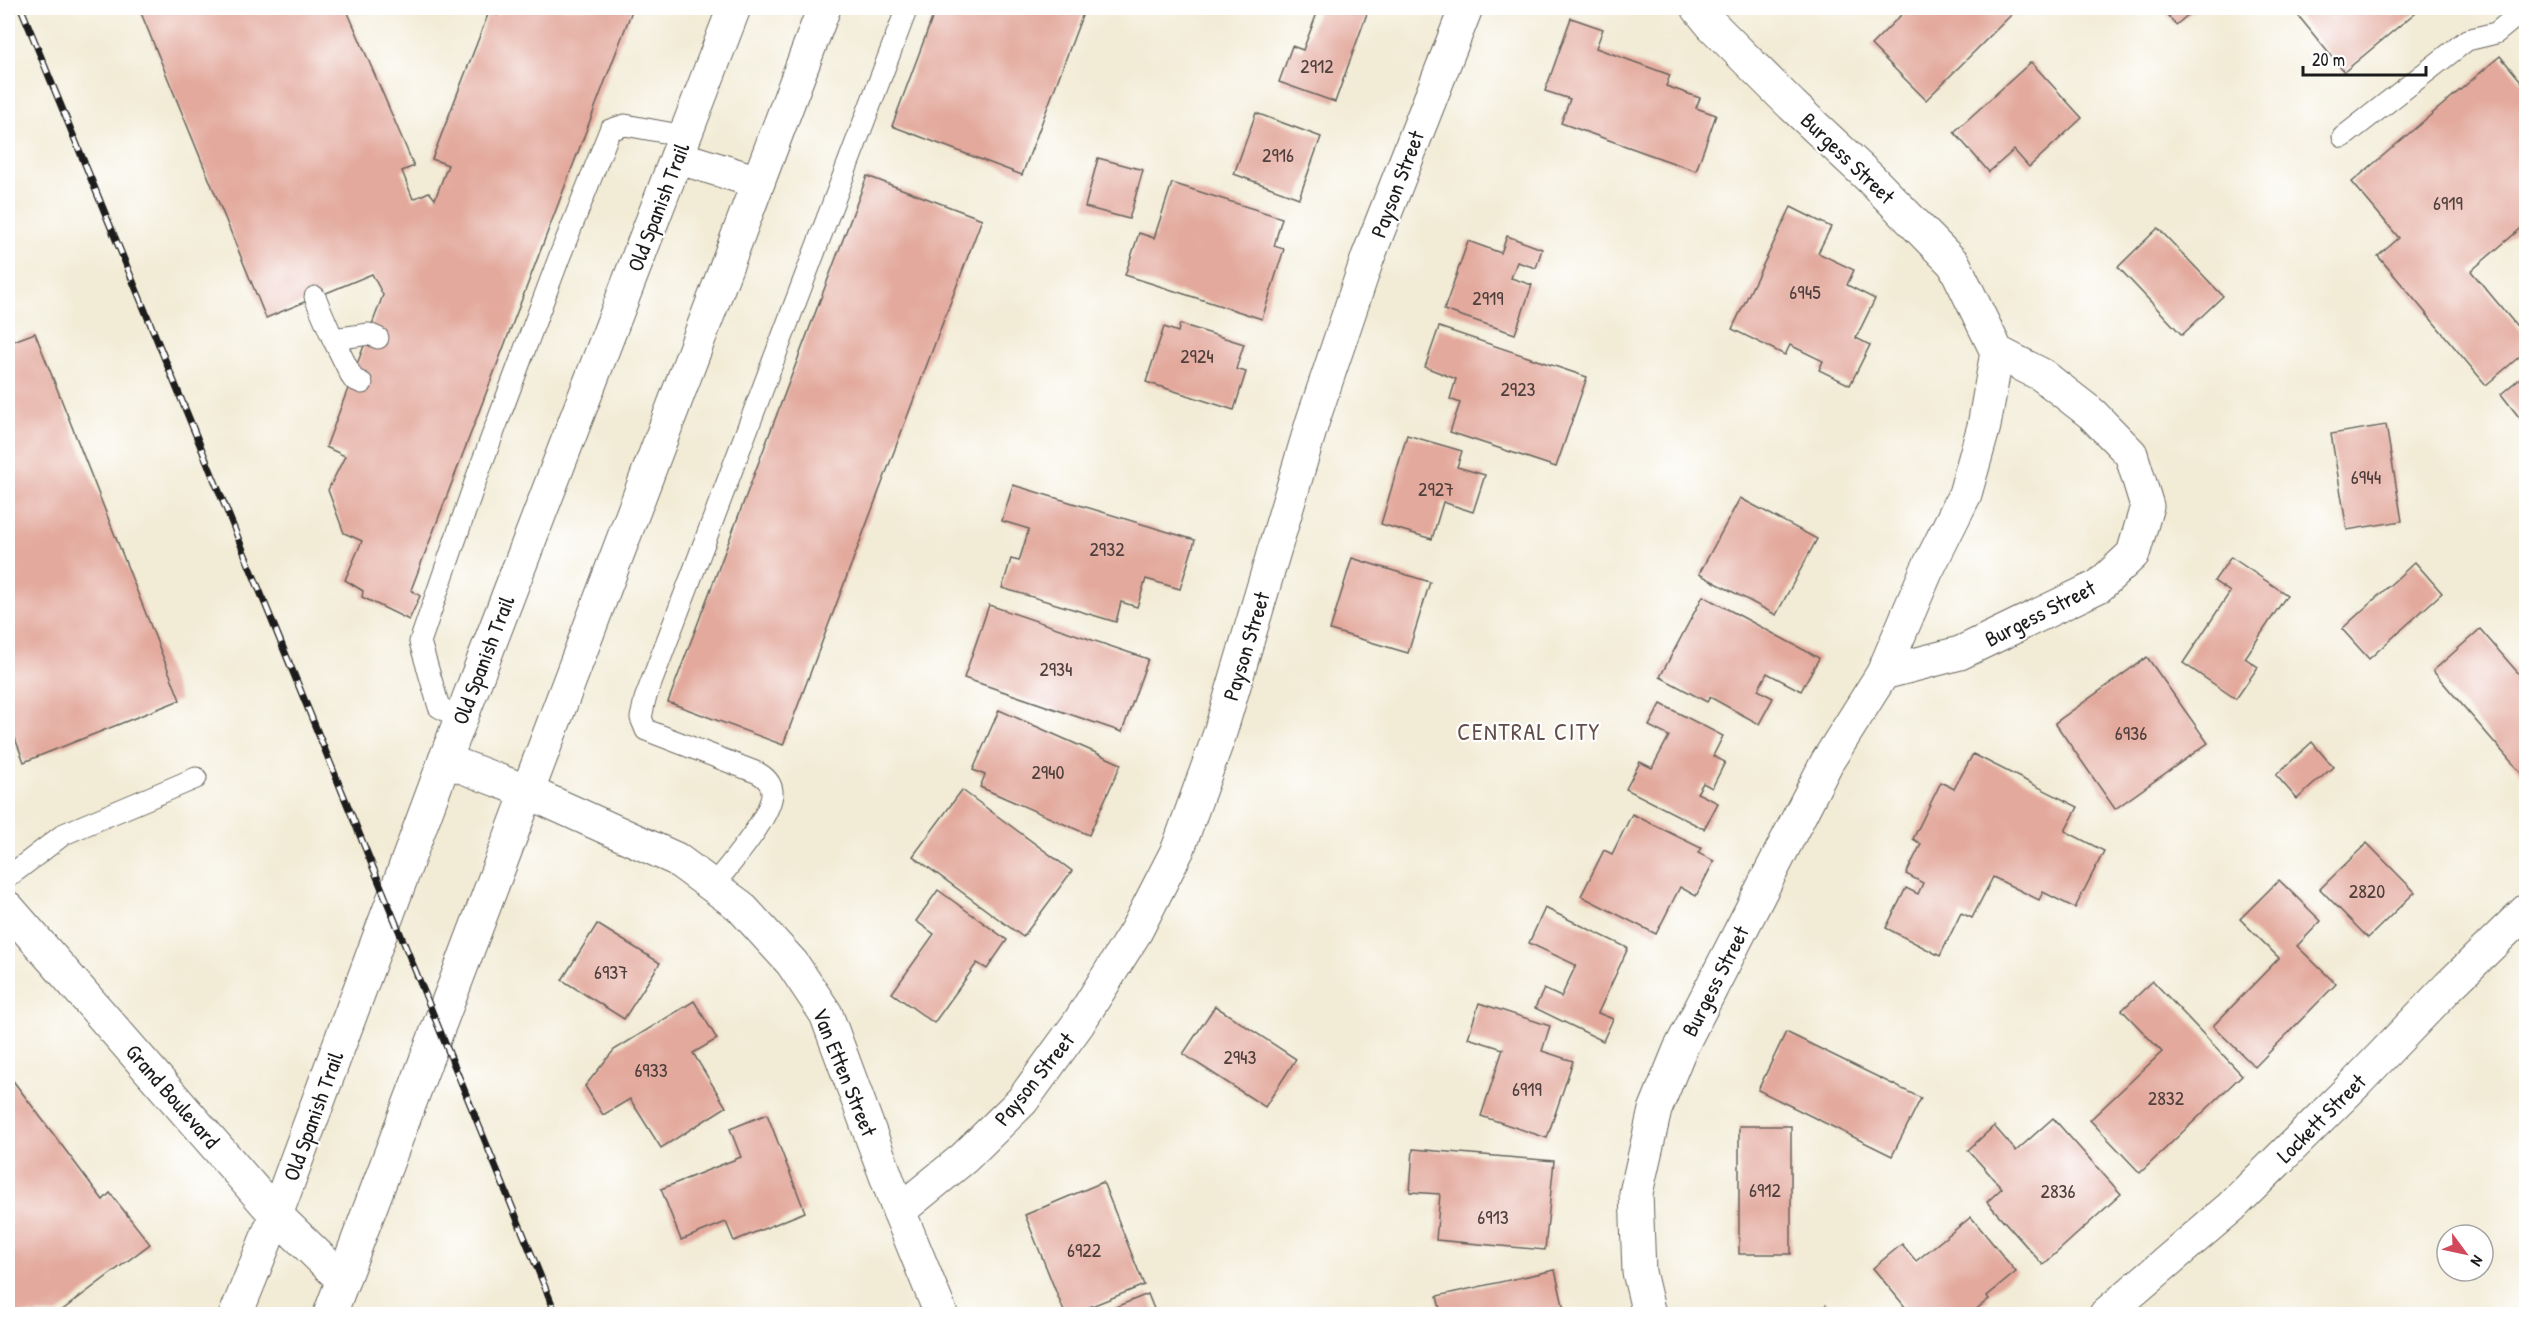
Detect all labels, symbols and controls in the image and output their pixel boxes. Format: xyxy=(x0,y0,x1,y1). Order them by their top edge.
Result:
scale bar xyxy=(2303,39,2426,77)
text: 20 m xyxy=(2312,47,2345,72)
house number: 2912 xyxy=(1300,52,1334,79)
street label: Burgess Street xyxy=(1794,105,1902,211)
street label: Payson Street xyxy=(1363,126,1431,242)
street label: Old Spanish Trail xyxy=(620,138,696,276)
house number: 2916 xyxy=(1262,141,1294,168)
house number: 6919 xyxy=(2433,189,2463,216)
house number: 6945 xyxy=(1789,278,1821,305)
house number: 2919 xyxy=(1472,284,1504,311)
house number: 2924 xyxy=(1180,342,1214,369)
house number: 2923 xyxy=(1500,375,1536,402)
house number: 6944 xyxy=(2351,463,2381,490)
house number: 2927 xyxy=(1418,475,1454,502)
house number: 2932 xyxy=(1089,535,1125,562)
street label: Burgess Street xyxy=(1980,572,2101,654)
street label: Payson Street xyxy=(1215,588,1277,704)
street label: Old Spanish Trail xyxy=(445,591,521,729)
house number: 2934 xyxy=(1039,655,1073,682)
district label: CENTRAL CITY xyxy=(1457,715,1601,747)
house number: 6936 xyxy=(2115,719,2147,746)
house number: 2940 xyxy=(1031,758,1065,785)
house number: 2820 xyxy=(2349,877,2385,904)
street label: Burgess Street xyxy=(1674,920,1756,1041)
house number: 6937 xyxy=(594,958,628,985)
street label: Van Etten Street xyxy=(806,1003,885,1141)
street label: Payson Street xyxy=(987,1026,1081,1132)
street label: Grand Boulevard xyxy=(119,1037,227,1155)
house number: 2943 xyxy=(1223,1043,1257,1070)
street label: Old Spanish Trail xyxy=(276,1047,350,1185)
house number: 6933 xyxy=(634,1056,668,1083)
street label: Lockett Street xyxy=(2270,1066,2373,1169)
house number: 6919 xyxy=(1512,1075,1542,1102)
house number: 2832 xyxy=(2148,1084,2185,1111)
house number: 6912 xyxy=(1749,1176,1782,1203)
house number: 2836 xyxy=(2041,1177,2075,1204)
house number: 6913 xyxy=(1477,1203,1509,1230)
north arrow xyxy=(2435,1223,2495,1283)
house number: 6922 xyxy=(1067,1236,1102,1263)
text: N xyxy=(2466,1252,2489,1271)

